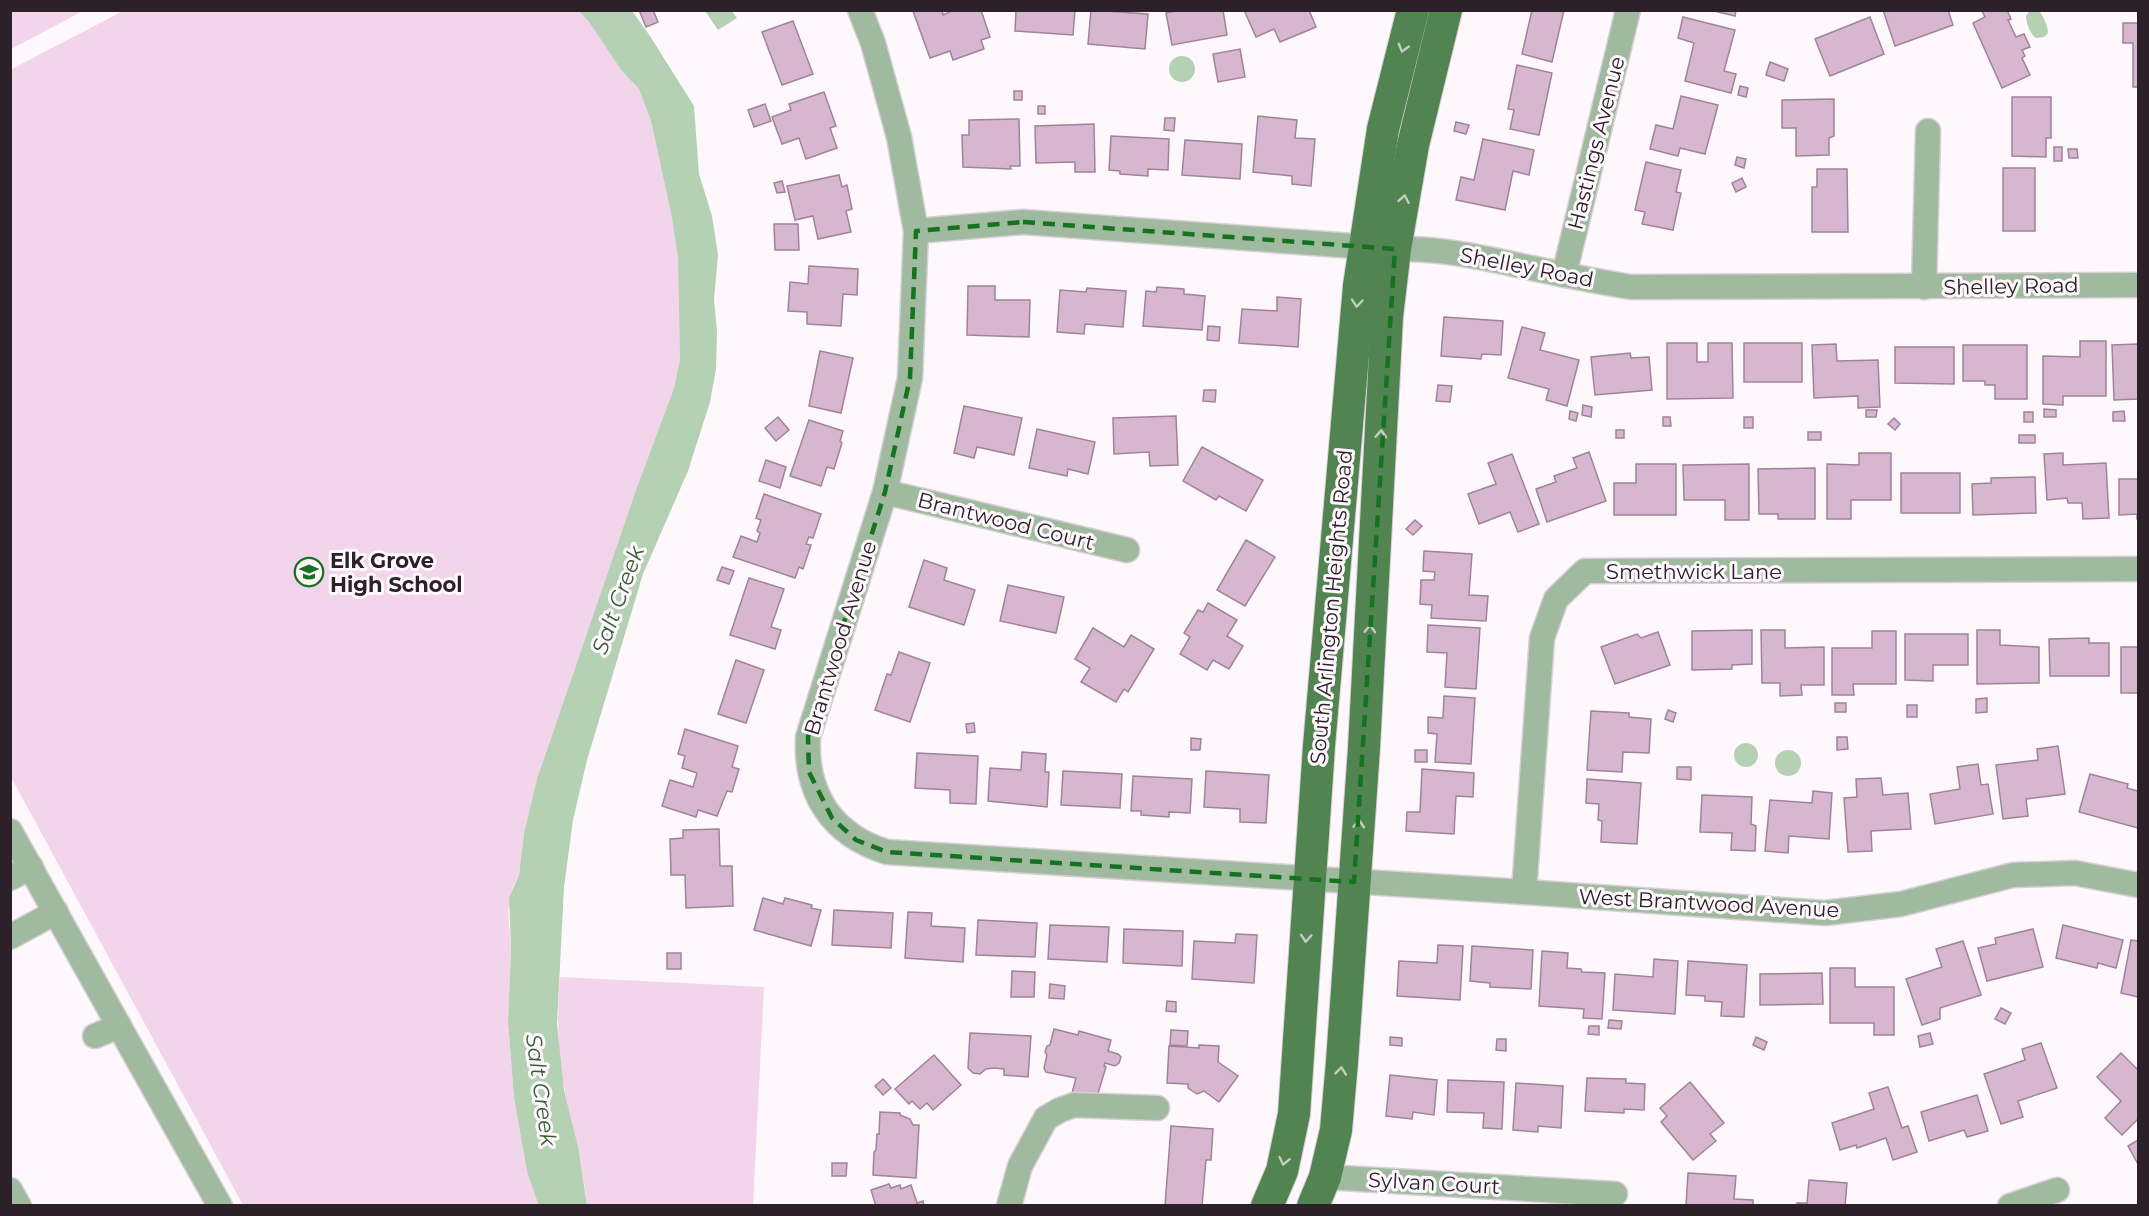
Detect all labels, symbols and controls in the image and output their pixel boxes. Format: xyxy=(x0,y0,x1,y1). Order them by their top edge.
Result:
one-way arrow xyxy=(1398,42,1410,53)
street label: Hastings Avenue xyxy=(1562,54,1630,232)
one-way arrow xyxy=(1397,194,1409,203)
street label: Shelley Road xyxy=(1458,242,1596,292)
street label: Shelley Road xyxy=(1943,272,2079,300)
one-way arrow xyxy=(1351,299,1364,308)
one-way arrow xyxy=(1374,430,1387,439)
street label: South Arlington Heights Road xyxy=(1305,449,1357,765)
street label: Brantwood Court xyxy=(915,487,1097,555)
street label: Brantwood Avenue xyxy=(799,538,881,738)
water label: Salt Creek xyxy=(586,541,650,658)
place label: Elk Grove High School xyxy=(330,548,463,597)
school or university icon: Elk Grove High School xyxy=(293,556,325,588)
street label: Smethwick Lane xyxy=(1606,559,1782,584)
one-way arrow xyxy=(1364,624,1377,633)
one-way arrow xyxy=(1352,819,1365,828)
street label: West Brantwood Avenue xyxy=(1578,884,1840,922)
one-way arrow xyxy=(1300,934,1313,943)
water label: Salt Creek xyxy=(520,1032,562,1149)
one-way arrow xyxy=(1334,1067,1347,1076)
one-way arrow xyxy=(1278,1155,1291,1165)
street label: Sylvan Court xyxy=(1367,1167,1501,1199)

